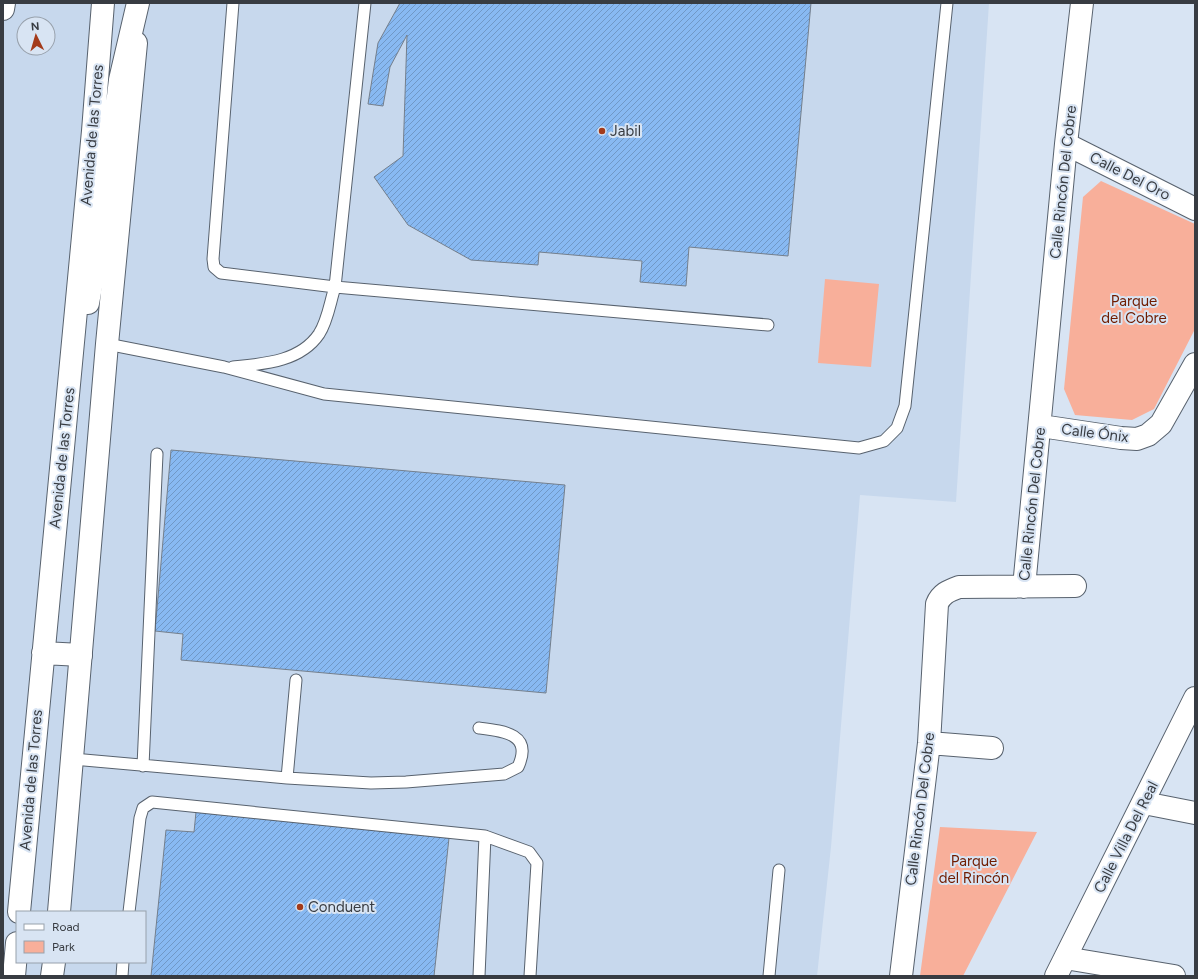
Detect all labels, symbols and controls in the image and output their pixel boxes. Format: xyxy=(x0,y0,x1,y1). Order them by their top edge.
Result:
north arrow xyxy=(16,16,56,56)
text: N xyxy=(30,20,40,33)
street label: Avenida de las Torres xyxy=(77,64,107,206)
street label: Calle Rincón Del Cobre xyxy=(1046,104,1080,260)
place label: Jabil xyxy=(610,122,641,140)
marker: Jabil xyxy=(597,126,607,136)
street label: Calle Del Oro xyxy=(1087,148,1174,204)
park label: Parque del Cobre xyxy=(1101,292,1167,327)
street label: Avenida de las Torres xyxy=(46,387,78,529)
street label: Calle Ónix xyxy=(1060,420,1130,446)
street label: Calle Rincón Del Cobre xyxy=(1015,426,1049,582)
street label: Avenida de las Torres xyxy=(16,709,46,851)
street label: Calle Rincón Del Cobre xyxy=(902,731,938,887)
street label: Calle Villa Del Real xyxy=(1090,778,1162,896)
park label: Parque del Rincón xyxy=(939,852,1009,887)
place label: Conduent xyxy=(308,898,376,916)
marker: Conduent xyxy=(295,902,305,912)
legend xyxy=(16,911,146,963)
text: Road xyxy=(52,920,80,934)
text: Park xyxy=(52,940,75,954)

